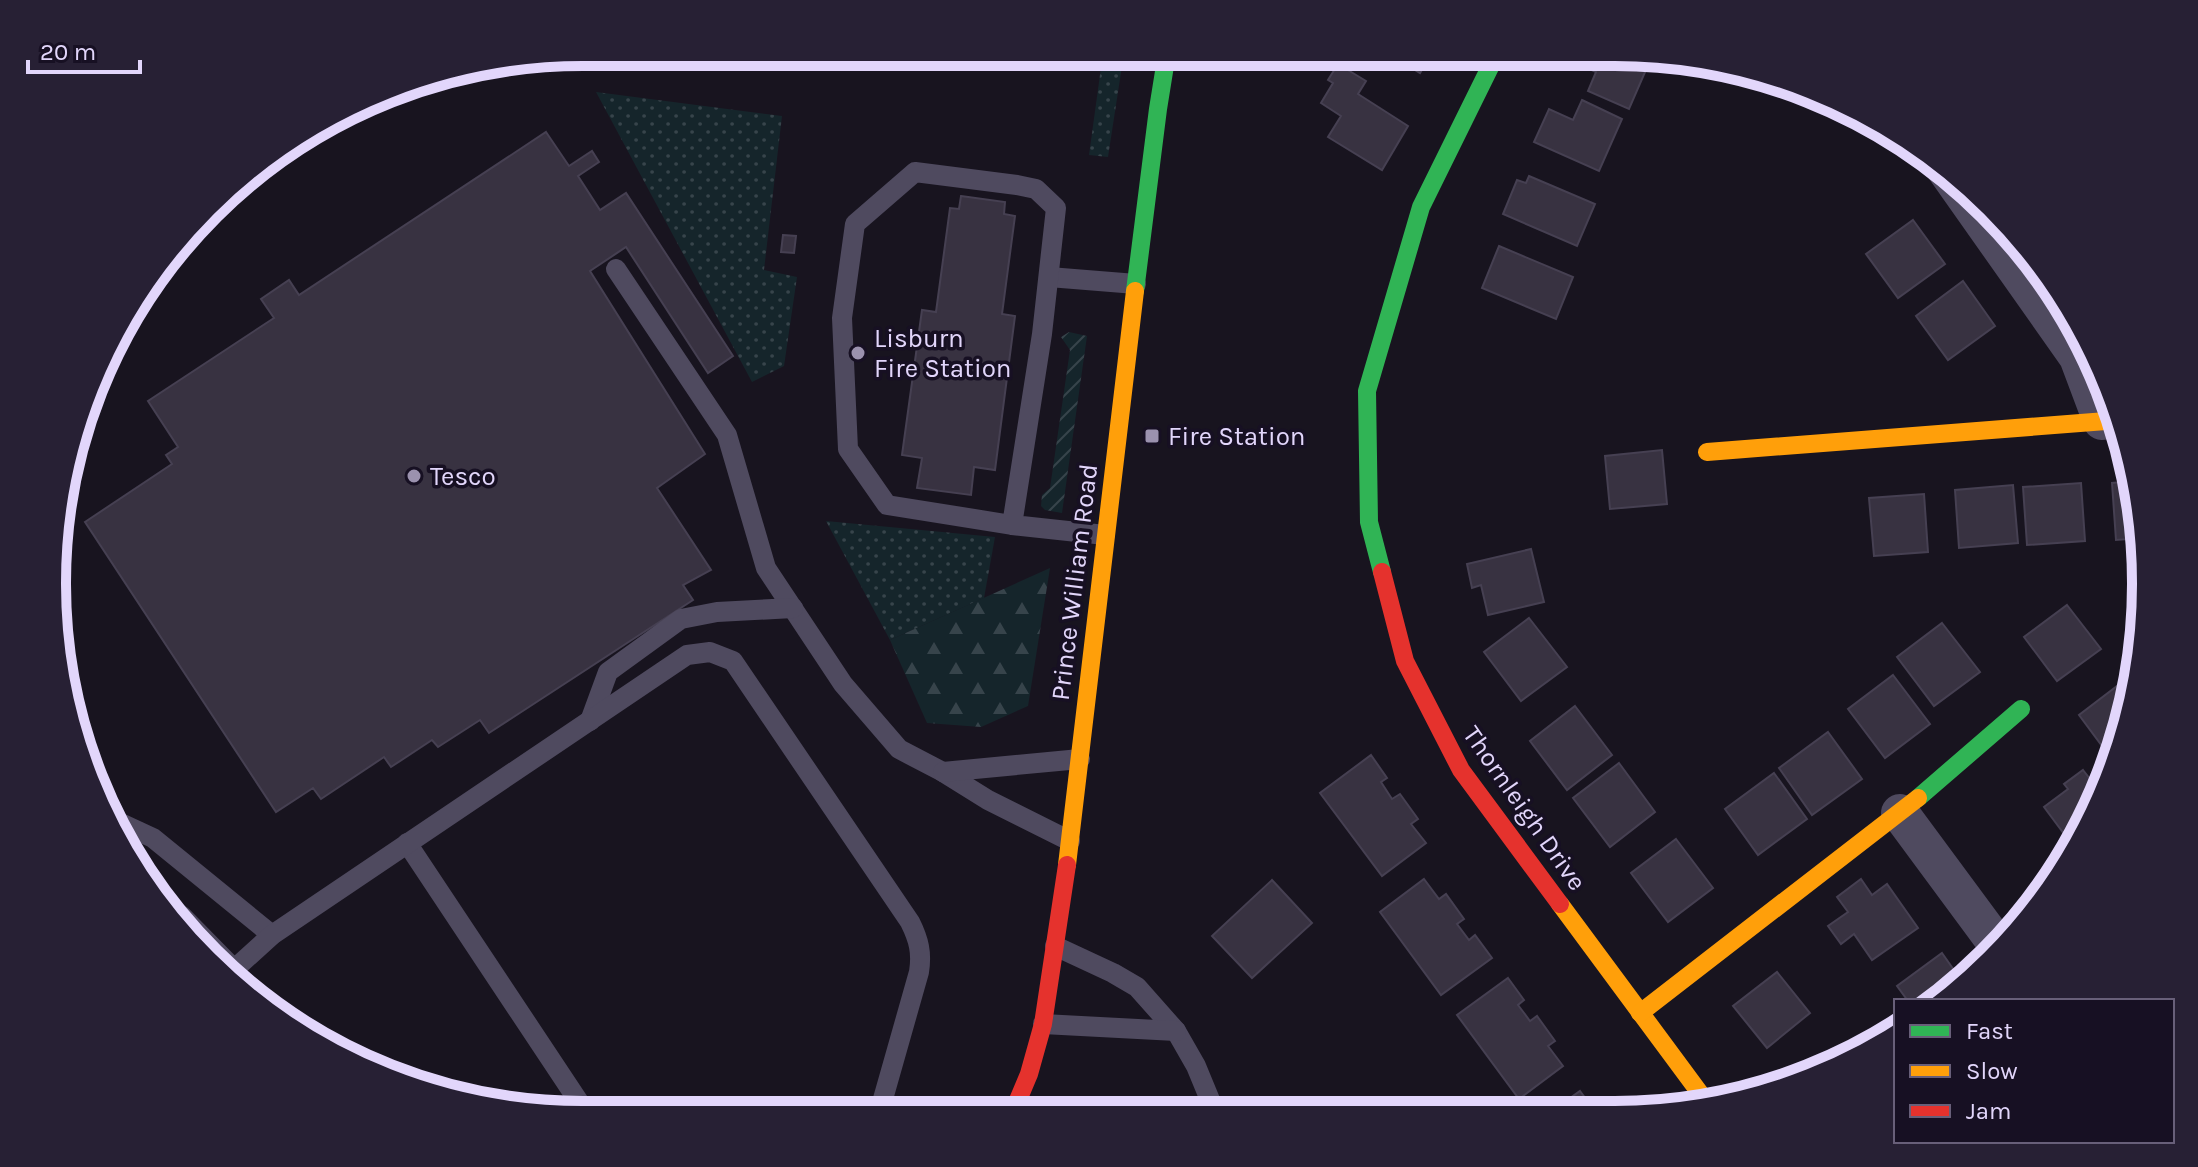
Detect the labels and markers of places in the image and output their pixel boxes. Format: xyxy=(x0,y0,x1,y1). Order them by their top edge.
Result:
place label: Lisburn Fire Station xyxy=(874,323,1012,384)
marker: Lisburn Fire Station xyxy=(849,344,867,362)
place label: Fire Station xyxy=(1168,421,1306,452)
marker: Fire Station xyxy=(1143,427,1161,445)
place label: Tesco xyxy=(430,461,496,492)
marker: Tesco xyxy=(405,467,423,485)

